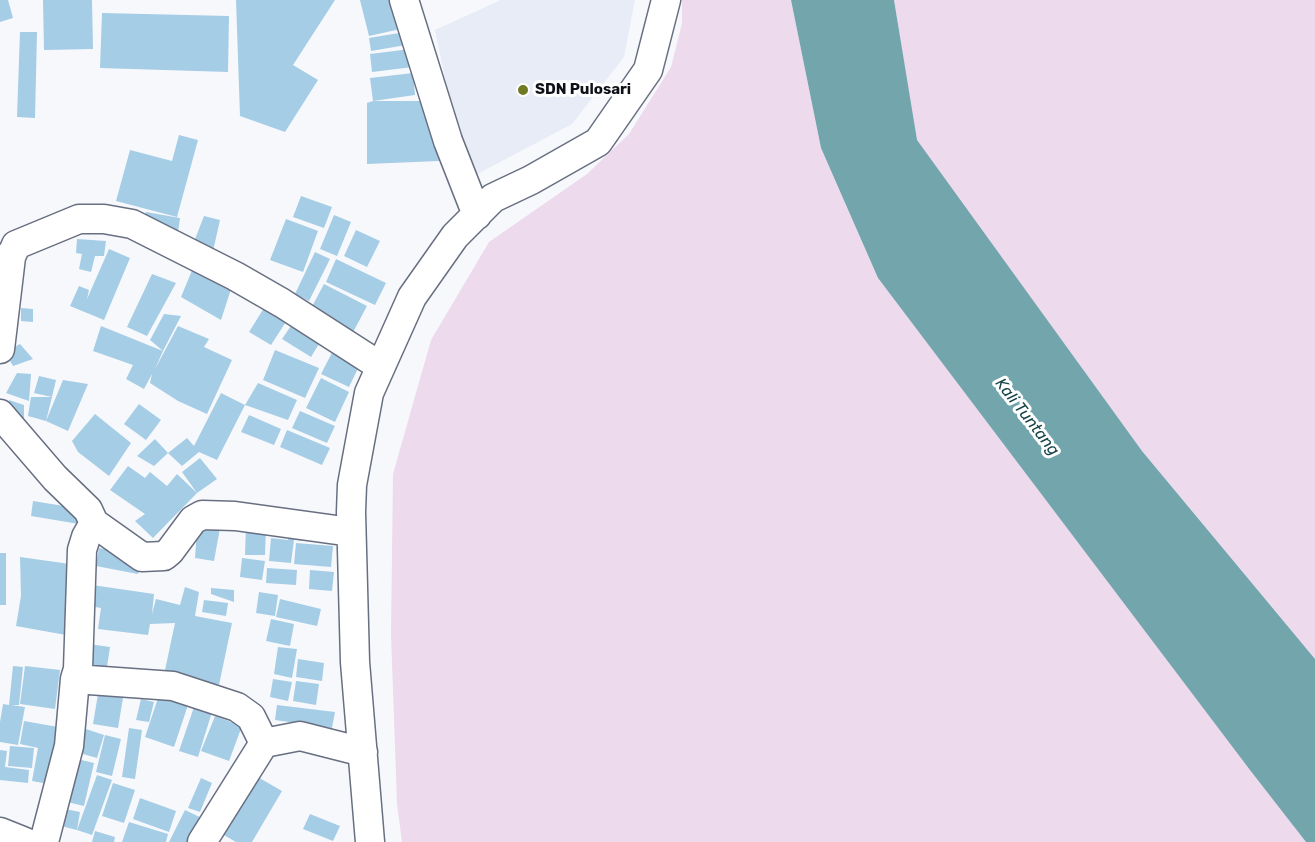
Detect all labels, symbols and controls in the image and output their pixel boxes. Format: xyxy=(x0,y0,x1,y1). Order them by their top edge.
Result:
place label: SDN Pulosari xyxy=(535,81,631,99)
marker: SDN Pulosari xyxy=(516,83,530,97)
water label: Kali Tuntang xyxy=(991,375,1063,459)

